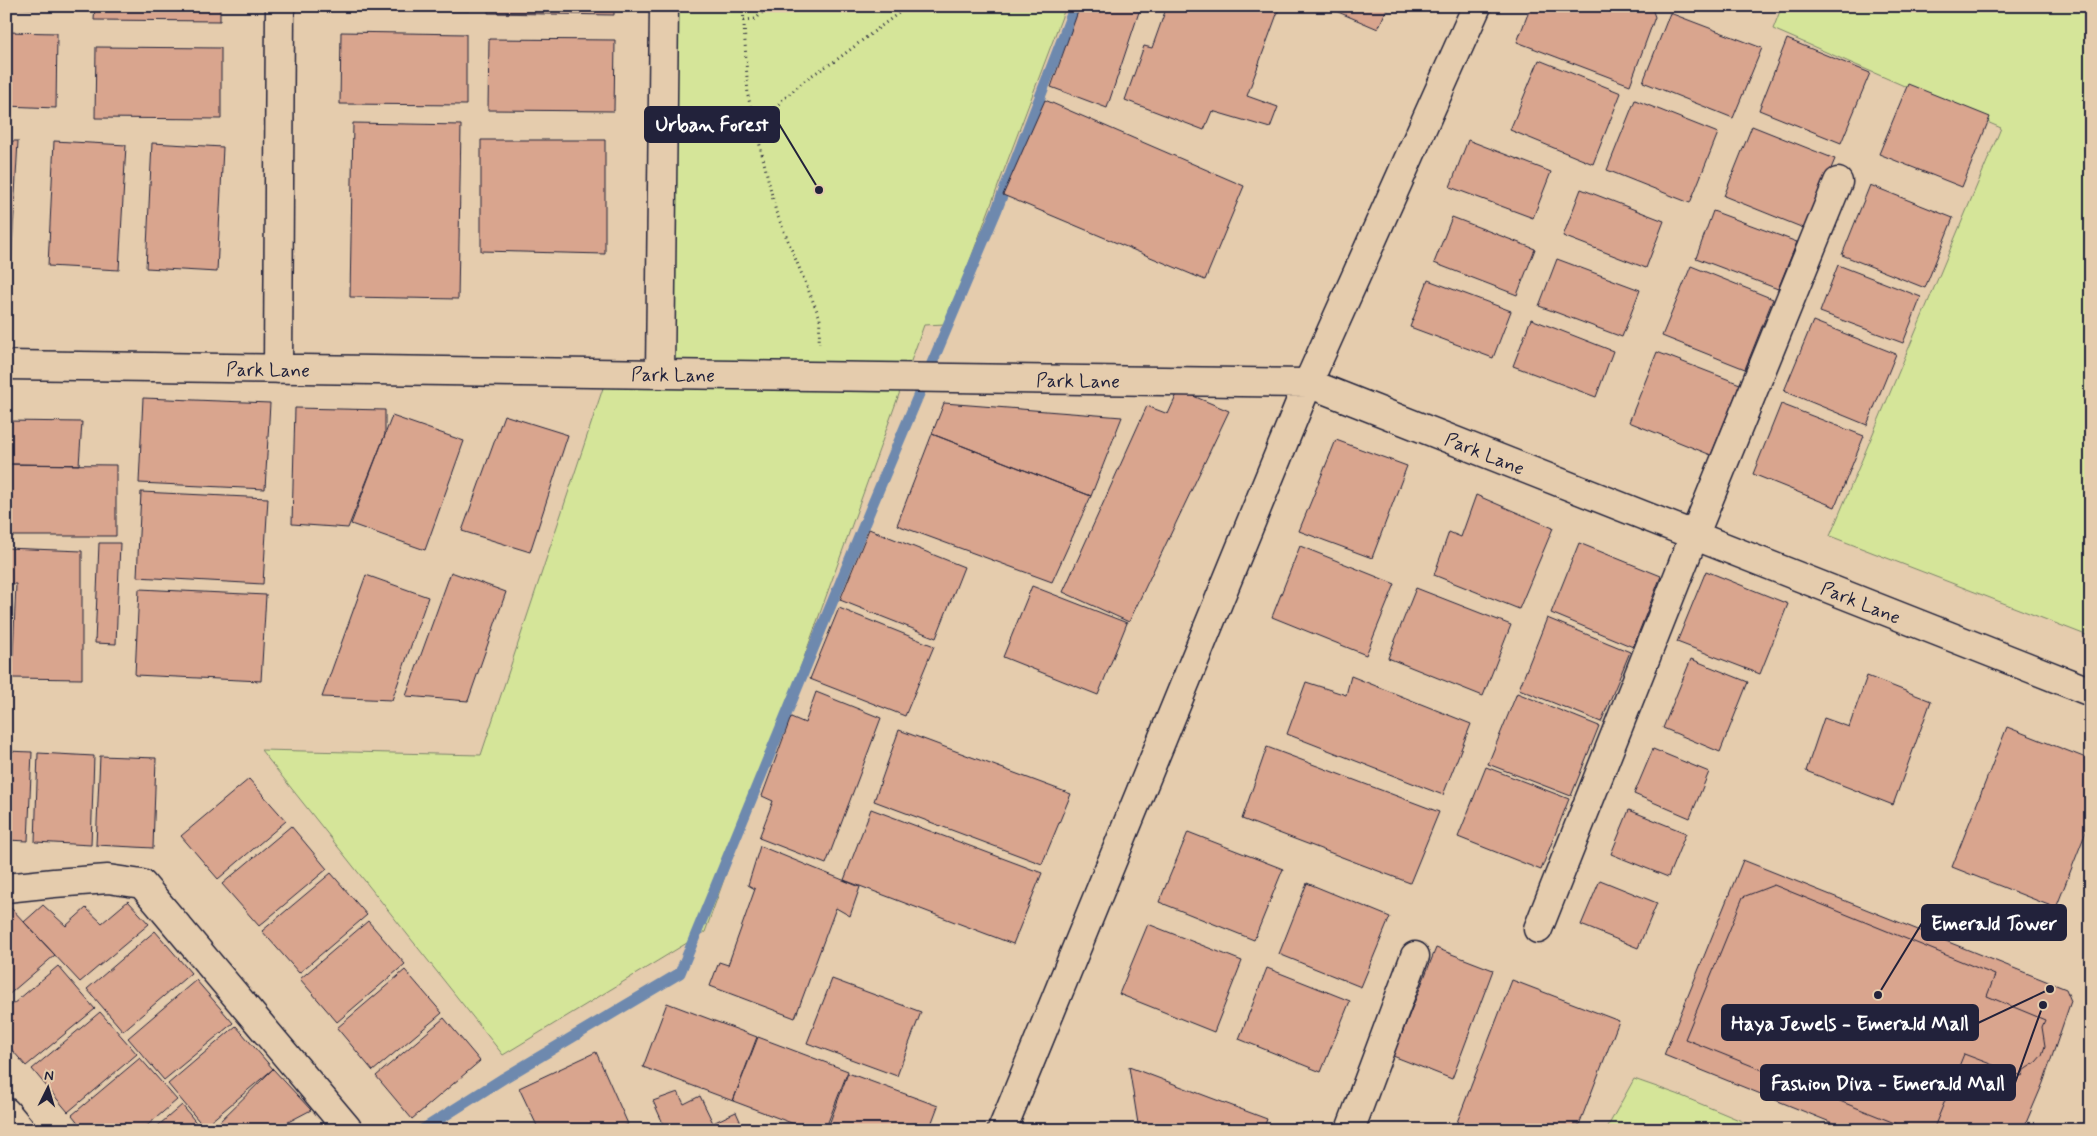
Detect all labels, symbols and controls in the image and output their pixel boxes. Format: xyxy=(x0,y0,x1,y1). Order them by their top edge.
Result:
callout: Urban Forest xyxy=(645,107,779,142)
text: Urban Forest xyxy=(656,112,769,139)
street label: Park Lane xyxy=(226,357,310,384)
street label: Park Lane xyxy=(631,362,715,389)
street label: Park Lane xyxy=(1036,368,1120,395)
street label: Park Lane xyxy=(1441,427,1528,482)
street label: Park Lane xyxy=(1817,576,1904,631)
callout: Emerald Tower xyxy=(1922,905,2066,940)
text: Emerald Tower xyxy=(1931,911,2058,938)
callout: Haya Jewels - Emerald Mall xyxy=(1722,1005,1978,1040)
text: Haya Jewels - Emerald Mall xyxy=(1731,1011,1969,1038)
north arrow xyxy=(22,1064,72,1114)
callout: Fashion Diva - Emerald Mall xyxy=(1761,1065,2015,1100)
text: N xyxy=(44,1067,54,1085)
text: Fashion Diva - Emerald Mall xyxy=(1771,1071,2005,1098)

